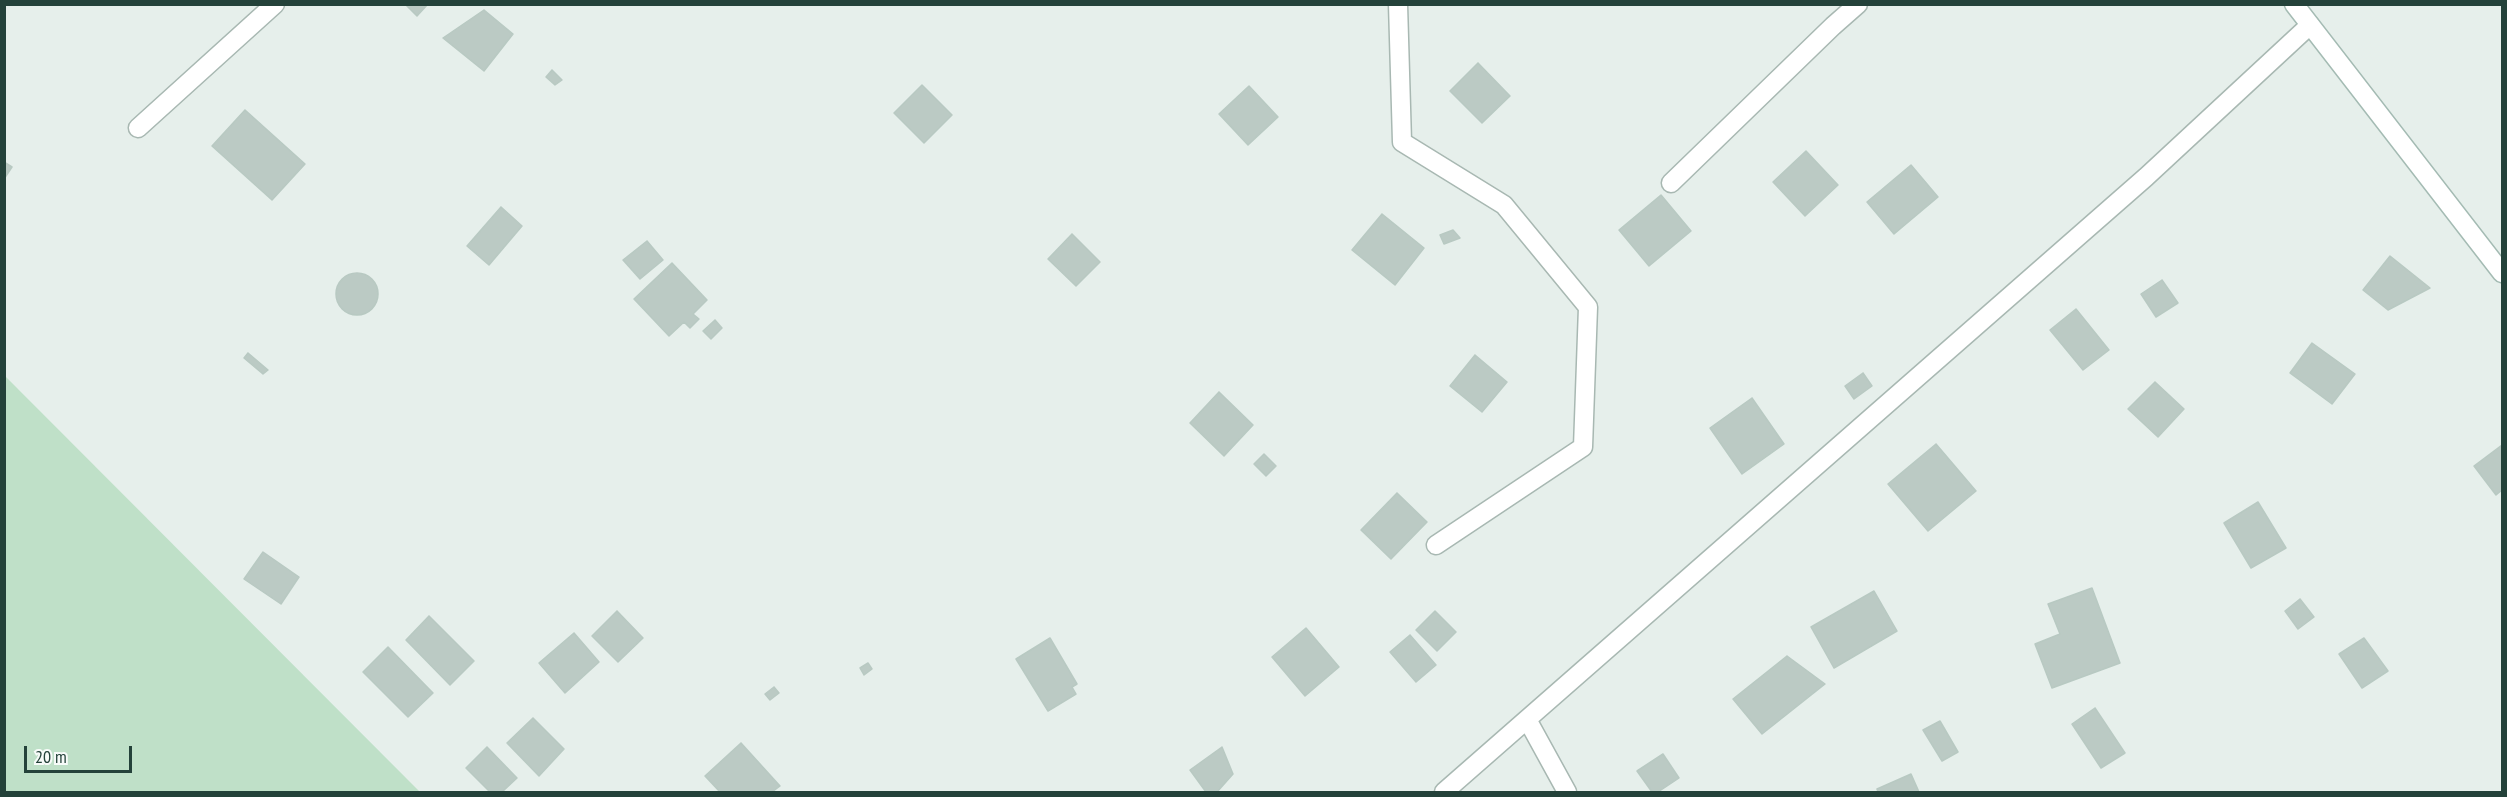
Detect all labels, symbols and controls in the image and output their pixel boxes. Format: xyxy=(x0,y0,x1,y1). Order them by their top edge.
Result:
scale bar xyxy=(27,734,135,772)
text: 20 m xyxy=(35,745,67,768)

